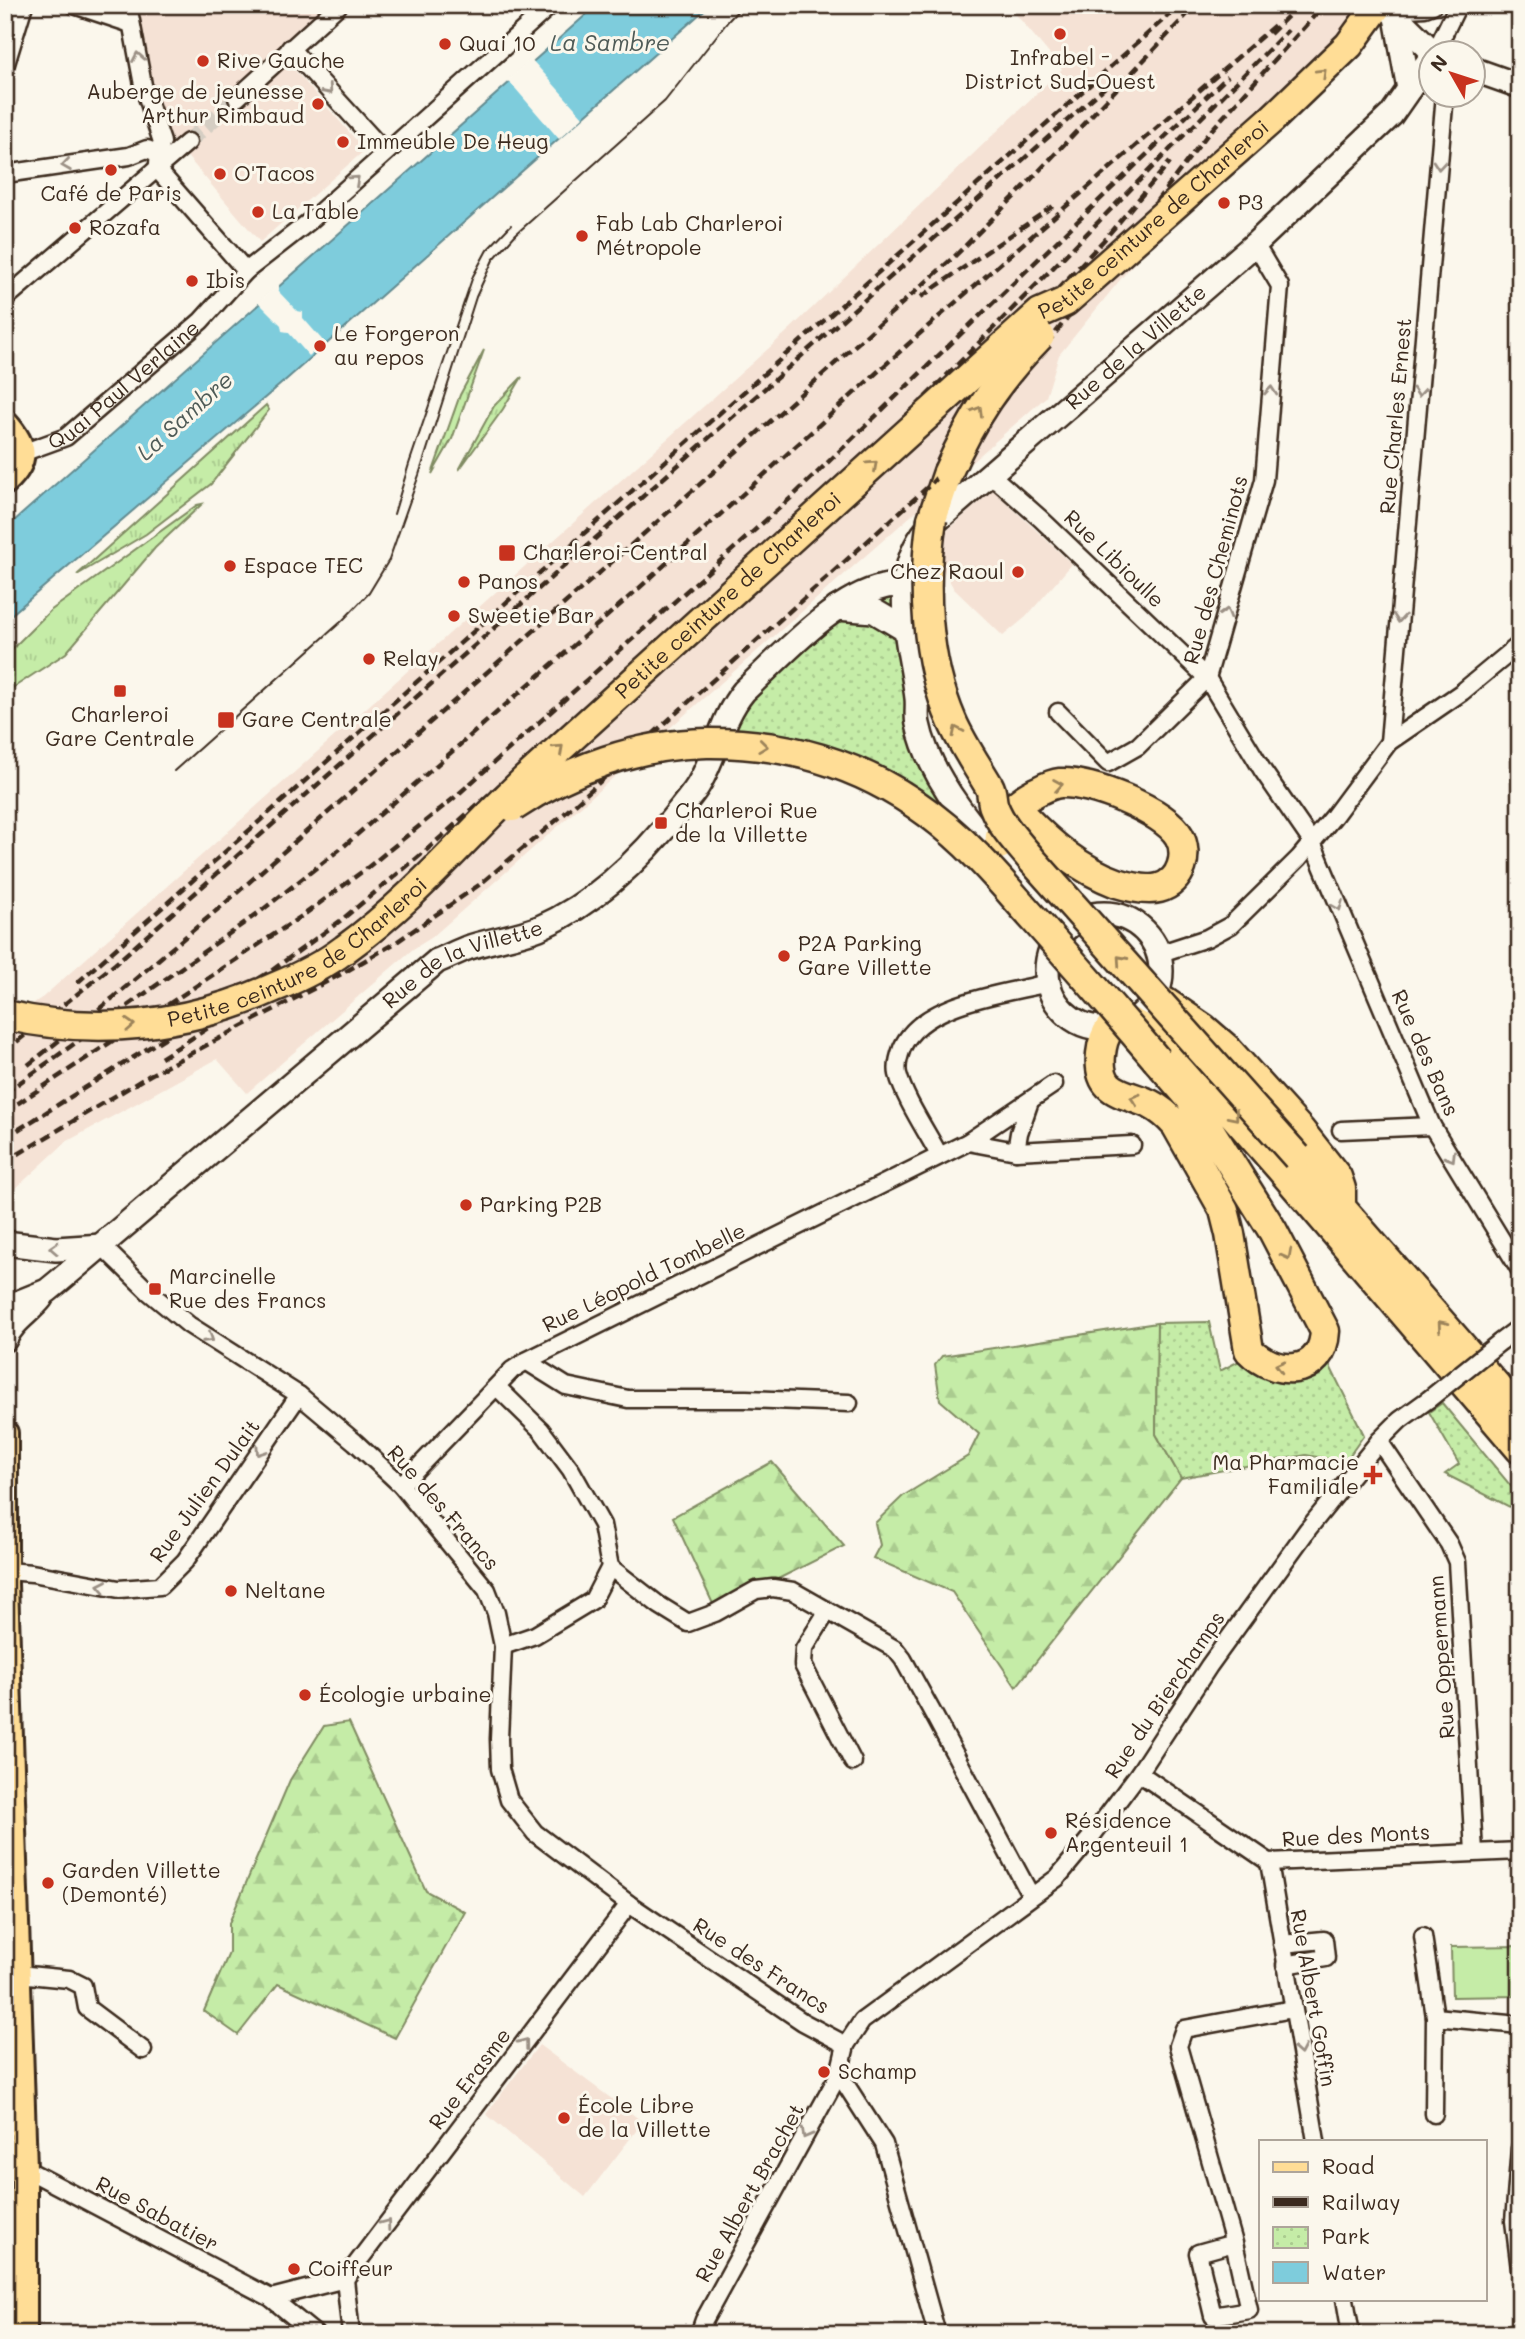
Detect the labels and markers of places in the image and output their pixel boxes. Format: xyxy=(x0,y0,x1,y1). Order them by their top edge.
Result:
marker: Infrabel - District Sud-Ouest xyxy=(1052,26,1068,42)
place label: Quai 10 xyxy=(459,29,536,56)
marker: Quai 10 xyxy=(437,36,453,52)
place label: Infrabel - District Sud-Ouest xyxy=(964,43,1156,94)
place label: Rive Gauche xyxy=(217,46,345,73)
marker: Rive Gauche xyxy=(195,53,211,69)
place label: Auberge de jeunesse Arthur Rimbaud xyxy=(87,77,304,128)
marker: Auberge de jeunesse Arthur Rimbaud xyxy=(310,96,326,112)
place label: Immeuble De Heug xyxy=(357,127,548,154)
marker: Immeuble De Heug xyxy=(335,134,351,150)
place label: O'Tacos xyxy=(234,159,315,186)
marker: Café de Paris xyxy=(103,162,119,178)
marker: O'Tacos xyxy=(212,166,228,182)
place label: Café de Paris xyxy=(40,179,182,206)
place label: P3 xyxy=(1238,188,1263,215)
marker: P3 xyxy=(1216,195,1232,211)
place label: La Table xyxy=(272,197,359,224)
marker: La Table xyxy=(250,204,266,220)
place label: Fab Lab Charleroi Métropole xyxy=(596,209,783,260)
place label: Rozafa xyxy=(89,213,161,240)
marker: Rozafa xyxy=(67,220,83,236)
marker: Fab Lab Charleroi Métropole xyxy=(574,228,590,244)
place label: Ibis xyxy=(206,266,245,293)
marker: Ibis xyxy=(184,273,200,289)
place label: Le Forgeron au repos xyxy=(334,319,459,370)
marker: Le Forgeron au repos xyxy=(312,338,328,354)
place label: Charleroi-Central xyxy=(523,538,708,565)
marker: Charleroi-Central xyxy=(497,543,517,563)
place label: Espace TEC xyxy=(244,551,363,578)
place label: Chez Raoul xyxy=(890,557,1004,584)
marker: Espace TEC xyxy=(222,558,238,574)
marker: Chez Raoul xyxy=(1010,564,1026,580)
place label: Panos xyxy=(478,567,538,594)
marker: Panos xyxy=(456,574,472,590)
place label: Sweetie Bar xyxy=(468,601,594,628)
marker: Sweetie Bar xyxy=(446,608,462,624)
place label: Relay xyxy=(383,644,439,671)
marker: Relay xyxy=(361,651,377,667)
marker: Charleroi Gare Centrale xyxy=(112,683,128,699)
place label: Charleroi Gare Centrale xyxy=(45,700,195,751)
place label: Gare Centrale xyxy=(242,705,392,732)
marker: Gare Centrale xyxy=(216,710,236,730)
place label: Charleroi Rue de la Villette xyxy=(675,796,818,847)
marker: Charleroi Rue de la Villette xyxy=(653,815,669,831)
place label: P2A Parking Gare Villette xyxy=(798,929,932,980)
marker: P2A Parking Gare Villette xyxy=(776,948,792,964)
place label: Parking P2B xyxy=(480,1190,602,1217)
marker: Parking P2B xyxy=(458,1197,474,1213)
place label: Marcinelle Rue des Francs xyxy=(169,1262,326,1313)
marker: Marcinelle Rue des Francs xyxy=(147,1281,163,1297)
place label: Ma Pharmacie Familiale xyxy=(1213,1448,1359,1499)
marker: Ma Pharmacie Familiale xyxy=(1365,1467,1381,1483)
place label: Neltane xyxy=(245,1576,326,1603)
marker: Neltane xyxy=(223,1583,239,1599)
place label: Écologie urbaine xyxy=(319,1680,491,1707)
marker: Écologie urbaine xyxy=(297,1687,313,1703)
place label: Résidence Argenteuil 1 xyxy=(1065,1806,1188,1857)
marker: Résidence Argenteuil 1 xyxy=(1043,1825,1059,1841)
place label: Garden Villette (Demonté) xyxy=(62,1856,221,1907)
marker: Garden Villette (Demonté) xyxy=(40,1875,56,1891)
place label: Schamp xyxy=(838,2057,917,2084)
marker: Schamp xyxy=(816,2064,832,2080)
place label: École Libre de la Villette xyxy=(578,2091,711,2142)
marker: École Libre de la Villette xyxy=(556,2110,572,2126)
place label: Coiffeur xyxy=(308,2254,393,2281)
marker: Coiffeur xyxy=(286,2261,302,2277)

